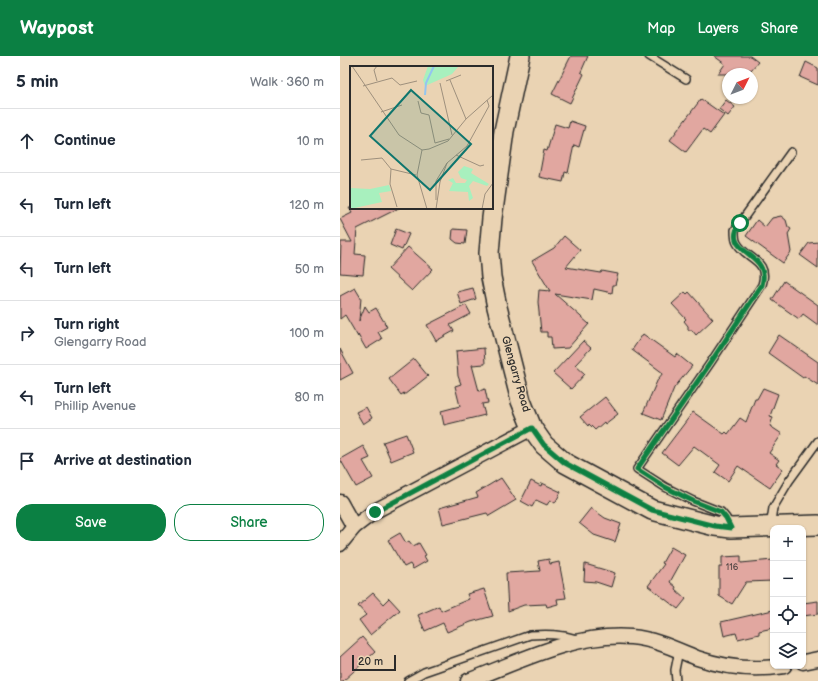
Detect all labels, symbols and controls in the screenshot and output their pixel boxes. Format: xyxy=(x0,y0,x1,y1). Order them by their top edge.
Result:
text: Waypost xyxy=(20,17,94,40)
text: Map xyxy=(647,20,675,37)
text: Layers xyxy=(697,20,739,37)
text: Share xyxy=(761,20,798,37)
inset map xyxy=(350,66,493,209)
north arrow xyxy=(722,68,758,104)
text: 5 min xyxy=(16,72,59,92)
text: Walk · 360 m xyxy=(250,74,324,90)
icon: ahead xyxy=(16,130,38,152)
text: Continue xyxy=(54,131,116,150)
text: 10 m xyxy=(297,133,324,149)
icon: left xyxy=(16,194,38,216)
text: Turn left xyxy=(54,195,111,214)
text: 120 m xyxy=(289,197,324,213)
route start xyxy=(731,214,749,232)
icon: left xyxy=(16,258,38,280)
text: Turn left xyxy=(54,259,111,278)
text: 50 m xyxy=(295,261,324,277)
text: Turn right xyxy=(54,315,119,334)
icon: right xyxy=(16,322,38,344)
text: 100 m xyxy=(289,325,324,341)
text: Glengarry Road xyxy=(54,334,147,350)
street label: Glengarry Road xyxy=(499,335,533,413)
text: Turn left xyxy=(54,379,111,398)
icon: left xyxy=(16,386,38,408)
text: 80 m xyxy=(295,389,324,405)
text: Phillip Avenue xyxy=(54,398,136,414)
icon: arrive xyxy=(16,450,38,472)
text: Arrive at destination xyxy=(54,451,192,470)
route end xyxy=(366,503,384,521)
button: Save xyxy=(16,504,166,541)
button: Share xyxy=(174,504,324,541)
map controls xyxy=(770,525,806,669)
button: + xyxy=(770,525,806,561)
button: − xyxy=(770,561,806,597)
house number: 116 xyxy=(726,562,739,573)
button: locate xyxy=(770,597,806,633)
button: layers xyxy=(770,633,806,669)
scale bar xyxy=(352,653,396,672)
text: 20 m xyxy=(358,655,383,668)

